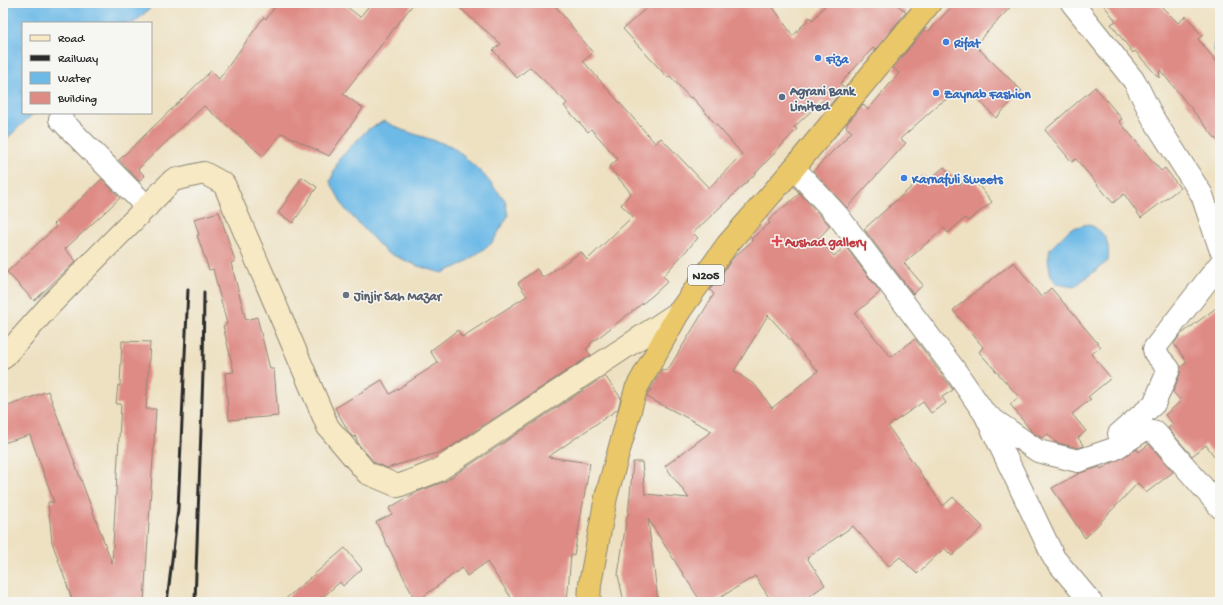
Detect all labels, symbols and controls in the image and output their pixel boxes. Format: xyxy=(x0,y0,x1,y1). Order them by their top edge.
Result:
legend xyxy=(22,22,152,114)
text: Road xyxy=(58,33,85,47)
place label: Rifat xyxy=(953,36,982,52)
marker: Rifat xyxy=(941,37,951,47)
text: Railway xyxy=(58,53,98,67)
marker: Fiza xyxy=(813,53,823,63)
place label: Fiza xyxy=(825,53,849,68)
text: Water xyxy=(58,73,92,87)
place label: Agrani Bank Limited xyxy=(789,85,857,115)
marker: Zaynab Fashion xyxy=(931,88,941,98)
place label: Zaynab Fashion xyxy=(944,88,1032,103)
marker: Agrani Bank Limited xyxy=(777,92,787,102)
text: Building xyxy=(57,93,97,107)
place label: Karnafuli Sweets xyxy=(911,172,1004,188)
marker: Karnafuli Sweets xyxy=(899,173,909,183)
marker: Aushad gallery xyxy=(772,236,782,246)
place label: Aushad gallery xyxy=(784,236,867,251)
road number: N205 xyxy=(688,265,724,285)
marker: Jinjir Sah Mazar xyxy=(341,290,351,300)
place label: Jinjir Sah Mazar xyxy=(353,290,443,305)

